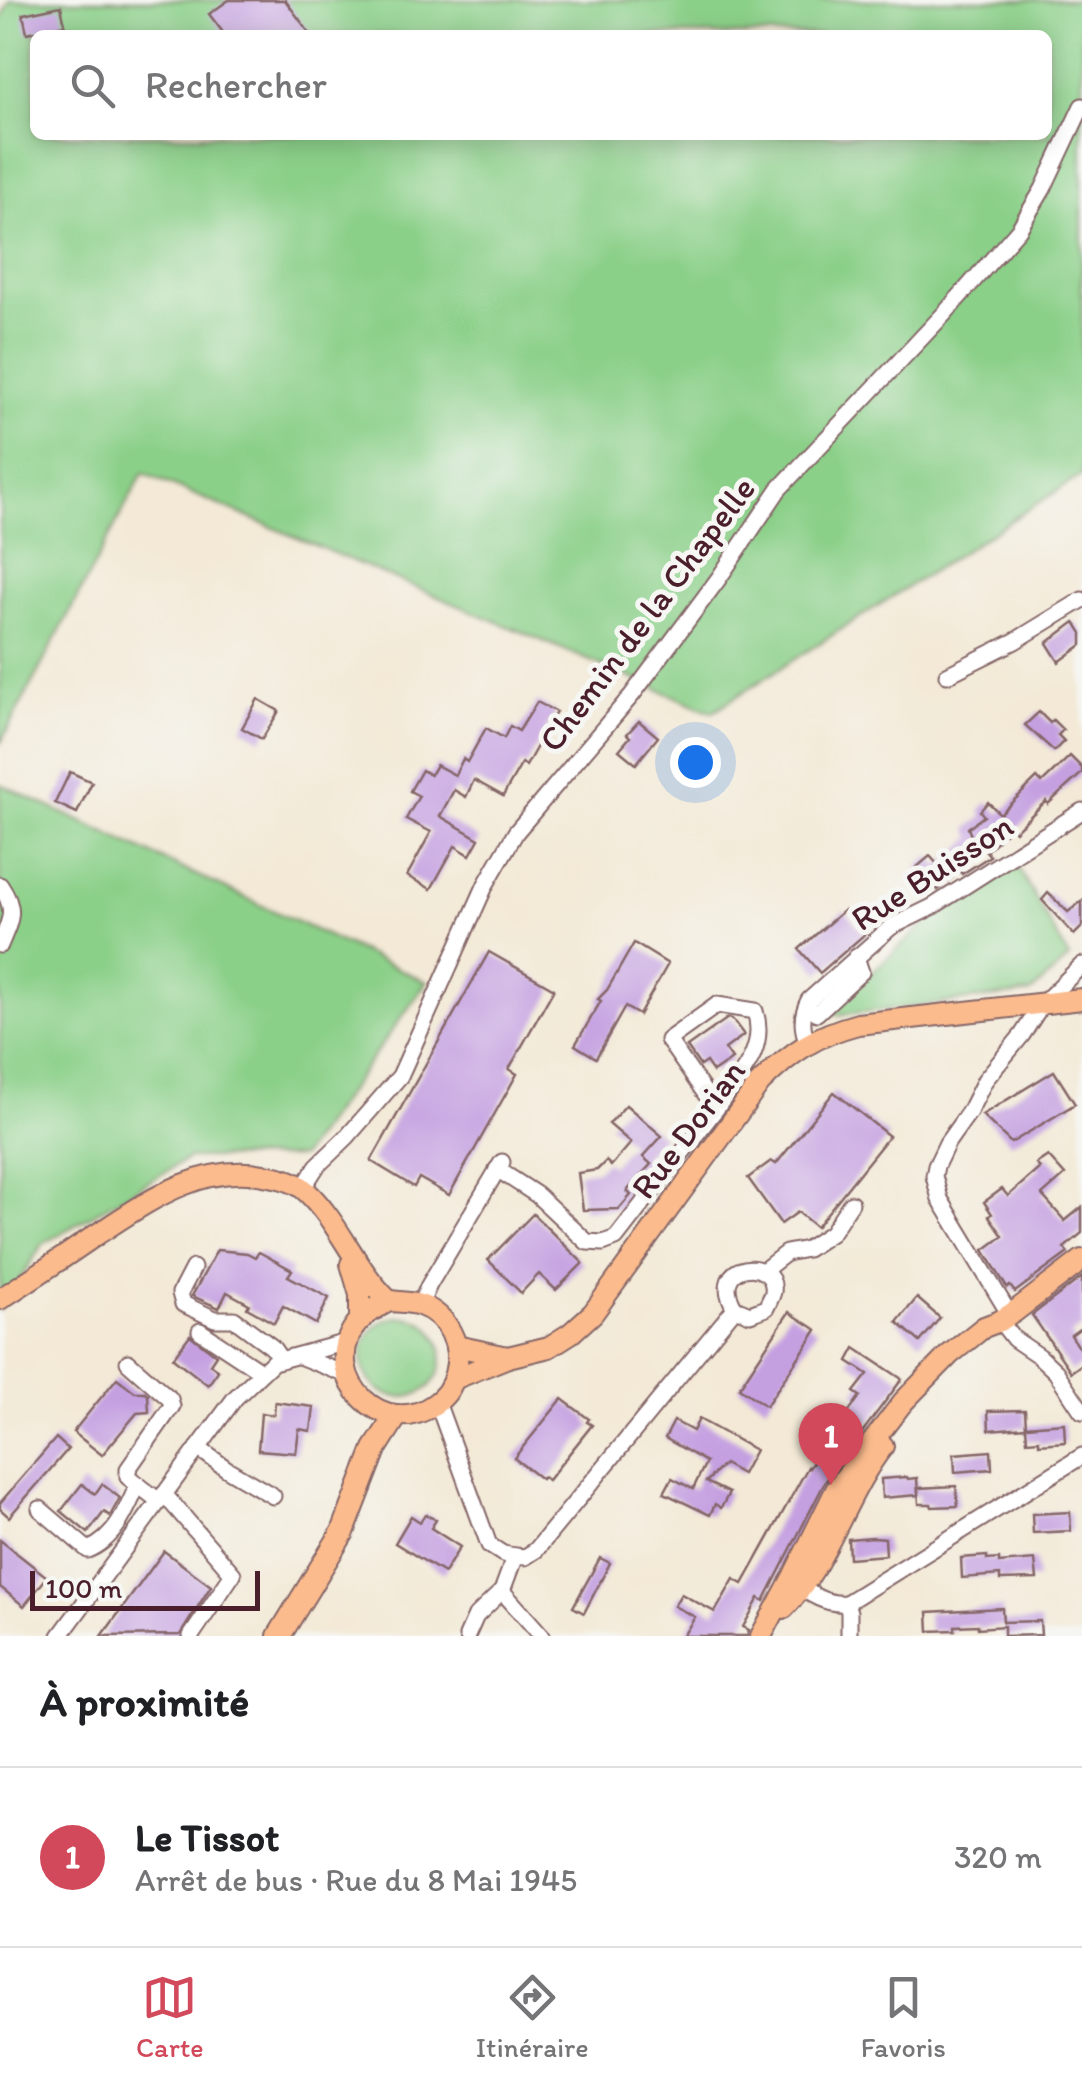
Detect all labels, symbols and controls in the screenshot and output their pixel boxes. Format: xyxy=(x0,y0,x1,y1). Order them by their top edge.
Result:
search box xyxy=(30,30,1052,140)
icon: search xyxy=(65,58,120,113)
text: Rechercher xyxy=(145,62,327,108)
street label: Chemin de la Chapelle xyxy=(530,468,764,760)
your location xyxy=(670,737,721,788)
street label: Rue Buisson xyxy=(843,804,1021,940)
street label: Rue Dorian xyxy=(622,1051,754,1207)
pin: 1 xyxy=(798,1402,864,1485)
scale bar xyxy=(30,1566,260,1610)
text: 100 m xyxy=(45,1571,122,1605)
text: À proximité xyxy=(40,1676,249,1727)
text: Le Tissot xyxy=(135,1815,279,1861)
text: 1 xyxy=(65,1838,80,1876)
text: 320 m xyxy=(954,1838,1042,1876)
text: Arrêt de bus · Rue du 8 Mai 1945 xyxy=(135,1861,577,1899)
tab: Carte xyxy=(136,1970,204,2064)
tab: Itinéraire xyxy=(476,1970,589,2064)
tab: Favoris xyxy=(861,1970,946,2064)

